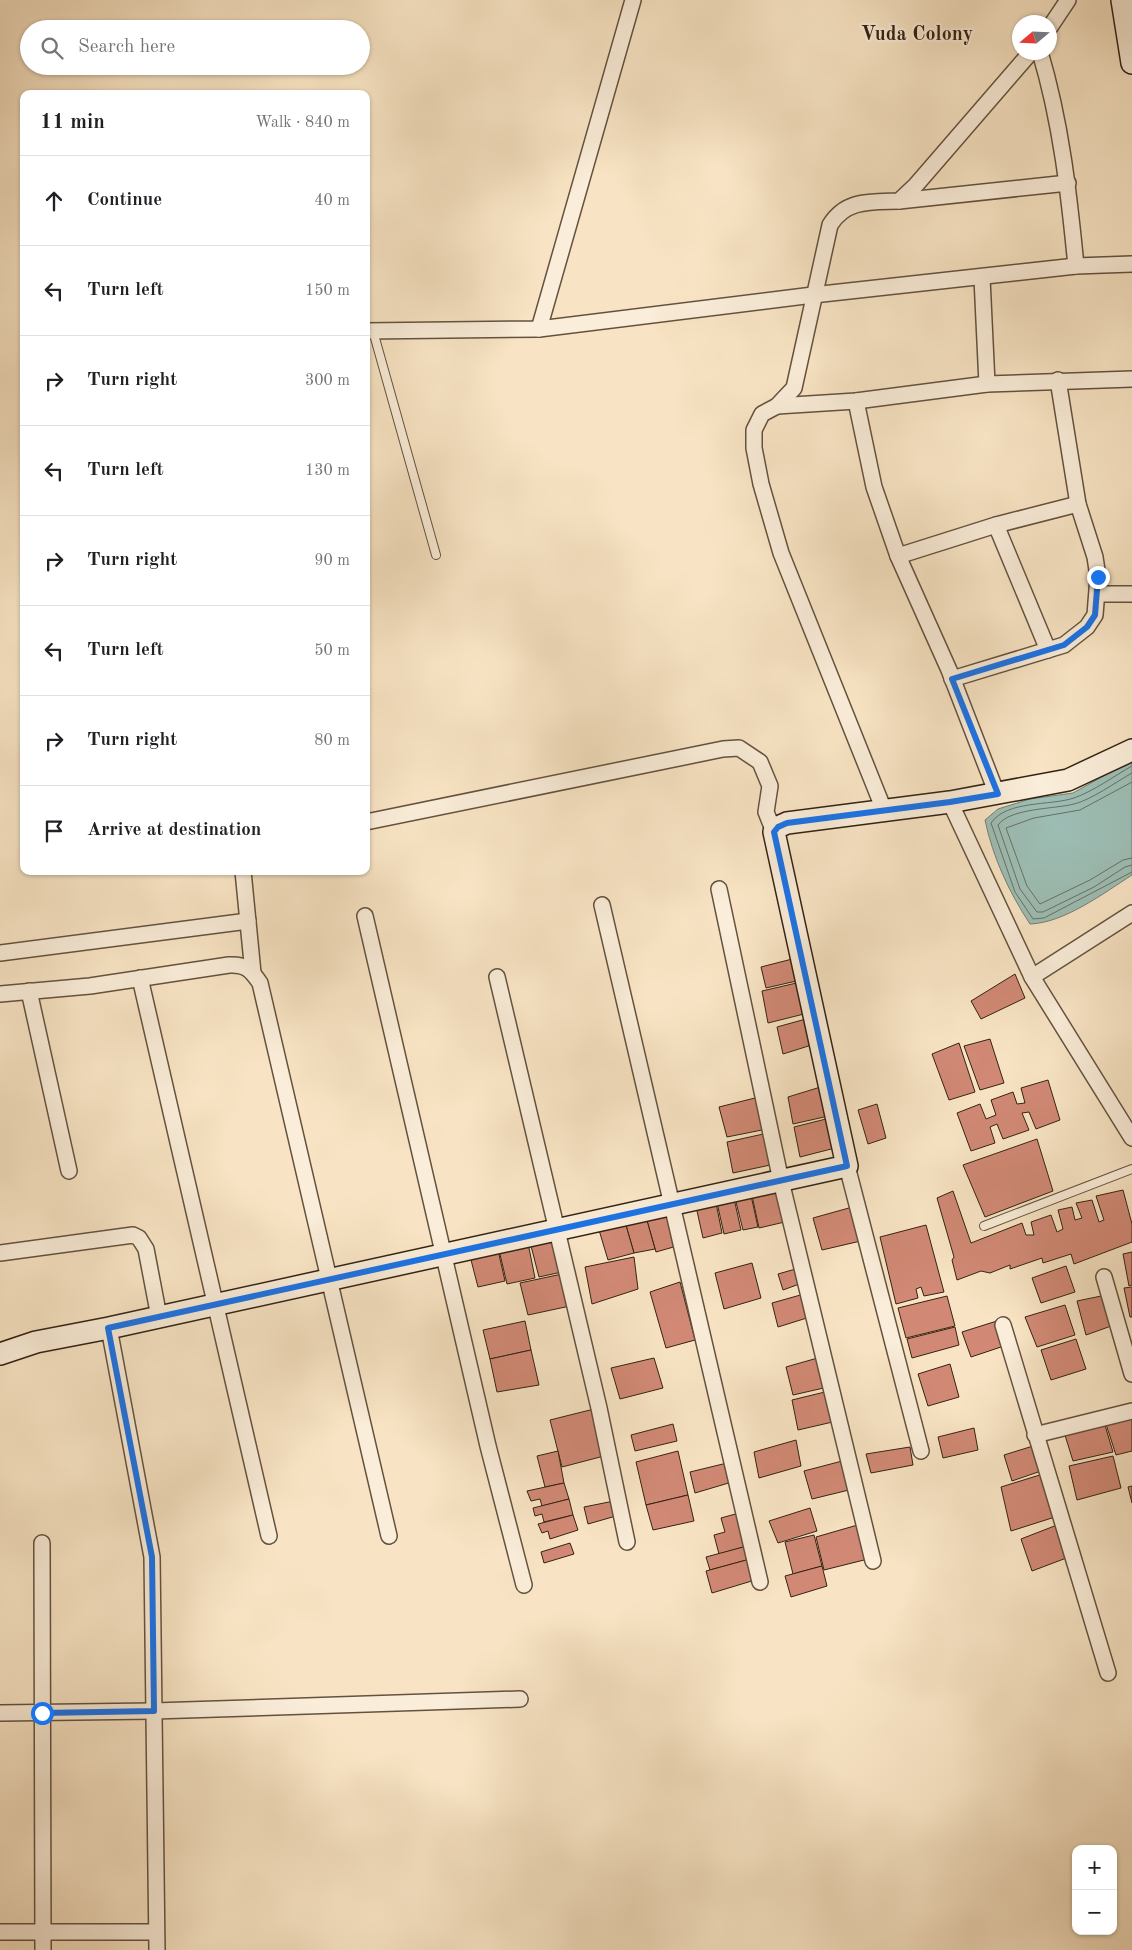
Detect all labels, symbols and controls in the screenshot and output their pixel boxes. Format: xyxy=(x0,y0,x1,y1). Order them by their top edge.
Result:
north arrow xyxy=(1012,15,1057,60)
search box xyxy=(20,20,370,75)
district label: Vuda Colony xyxy=(861,25,973,45)
icon: search xyxy=(38,34,66,62)
text: Search here xyxy=(78,38,175,57)
text: 11 min xyxy=(40,112,105,133)
text: Walk · 840 m xyxy=(255,115,350,131)
icon: ahead xyxy=(40,187,68,215)
text: Continue xyxy=(87,191,162,210)
text: 40 m xyxy=(314,193,350,209)
icon: left xyxy=(40,277,68,305)
text: Turn left xyxy=(87,281,164,300)
text: 150 m xyxy=(305,283,350,299)
icon: right xyxy=(40,367,68,395)
text: Turn right xyxy=(87,371,177,390)
text: 300 m xyxy=(305,373,350,389)
icon: left xyxy=(40,457,68,485)
text: Turn left xyxy=(87,461,164,480)
text: 130 m xyxy=(305,463,350,479)
icon: right xyxy=(40,547,68,575)
text: Turn right xyxy=(87,551,177,570)
text: 90 m xyxy=(314,553,350,569)
route end xyxy=(1087,566,1110,589)
icon: left xyxy=(40,637,68,665)
text: Turn left xyxy=(87,641,164,660)
text: 50 m xyxy=(314,643,350,659)
icon: right xyxy=(40,727,68,755)
text: Turn right xyxy=(87,731,177,750)
text: 80 m xyxy=(314,733,350,749)
icon: arrive xyxy=(40,817,68,845)
text: Arrive at destination xyxy=(87,821,261,840)
route start xyxy=(31,1702,54,1725)
map controls xyxy=(1072,1845,1117,1935)
button: + xyxy=(1072,1845,1117,1890)
button: − xyxy=(1072,1890,1117,1935)

